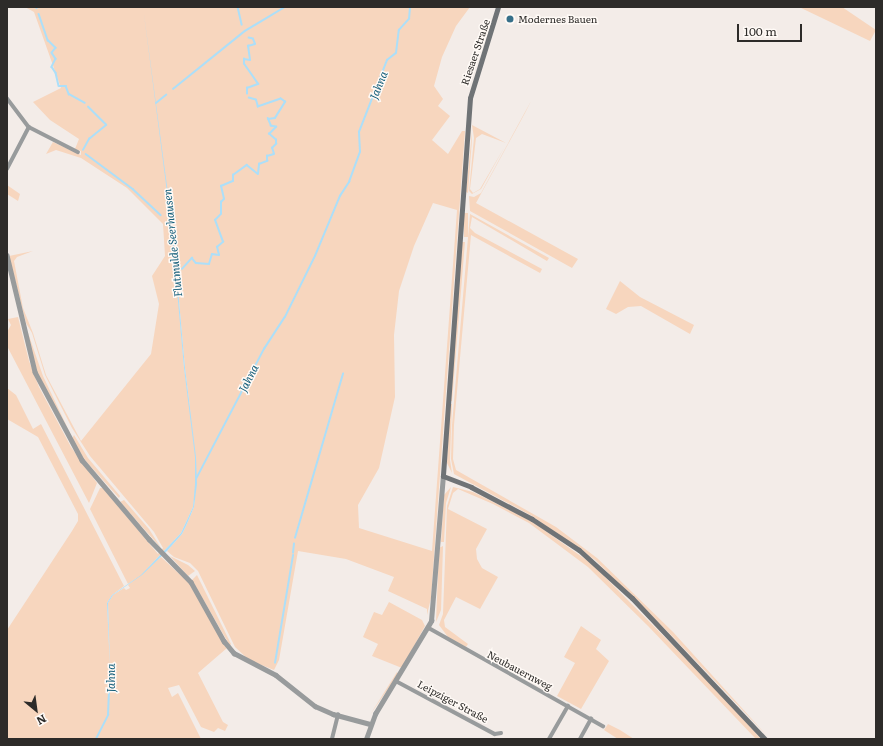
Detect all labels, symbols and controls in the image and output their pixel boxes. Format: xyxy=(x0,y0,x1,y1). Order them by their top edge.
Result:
place label: Modernes Bauen xyxy=(518,13,597,25)
marker: Modernes Bauen xyxy=(505,14,515,24)
scale bar xyxy=(739,16,804,42)
street label: Riesaer Straße xyxy=(458,17,492,87)
text: 100 m xyxy=(744,22,777,40)
water label: Jahna xyxy=(366,69,390,101)
water label: Flutmulde Seerhausen xyxy=(160,188,184,298)
water label: Jahna xyxy=(235,362,261,394)
street label: Neubauernweg xyxy=(485,648,555,692)
water label: Jahna xyxy=(103,663,117,693)
street label: Leipziger Straße xyxy=(416,677,490,725)
north arrow xyxy=(16,690,56,730)
text: N xyxy=(34,711,50,730)

